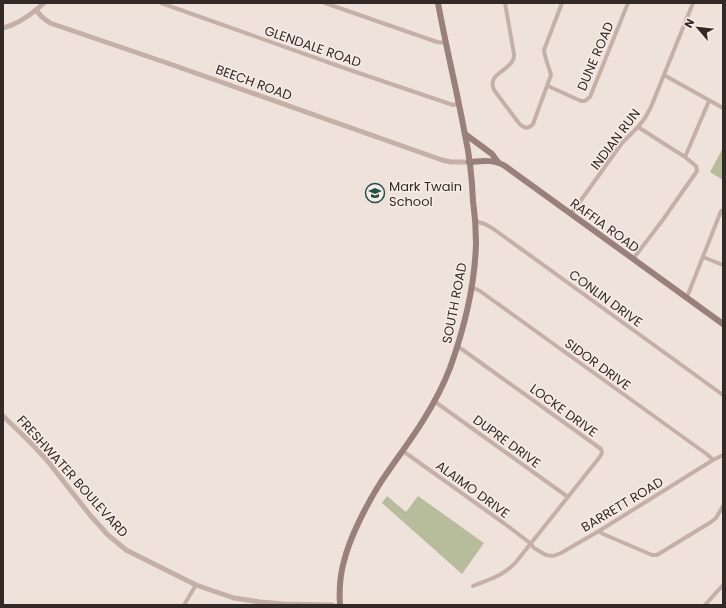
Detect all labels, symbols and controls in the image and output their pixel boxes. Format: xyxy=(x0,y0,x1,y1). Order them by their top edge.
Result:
north arrow xyxy=(678,8,718,48)
text: N xyxy=(680,16,698,31)
street label: DUNE ROAD xyxy=(572,19,619,94)
street label: GLENDALE ROAD xyxy=(262,21,364,72)
street label: BEECH ROAD xyxy=(213,60,295,105)
street label: INDIAN RUN xyxy=(586,105,645,174)
place label: Mark Twain School xyxy=(389,177,462,211)
school or university icon: Mark Twain School xyxy=(364,182,386,204)
street label: RAFFIA ROAD xyxy=(566,194,643,257)
street label: SOUTH ROAD xyxy=(437,261,472,345)
street label: CONLIN DRIVE xyxy=(565,265,646,332)
street label: SIDOR DRIVE xyxy=(561,334,635,395)
street label: LOCKE DRIVE xyxy=(526,379,601,441)
street label: DUPRE DRIVE xyxy=(469,410,544,472)
street label: FRESHWATER BOULEVARD xyxy=(13,411,133,541)
street label: ALAIMO DRIVE xyxy=(432,456,513,523)
street label: BARRETT ROAD xyxy=(578,472,667,536)

